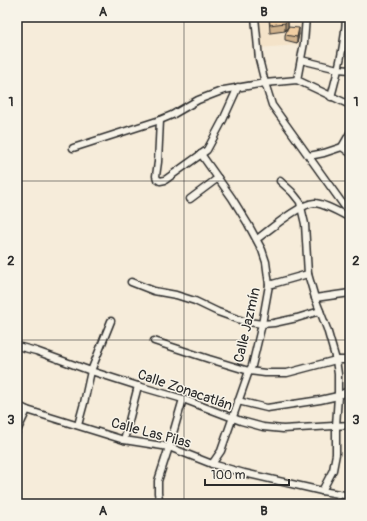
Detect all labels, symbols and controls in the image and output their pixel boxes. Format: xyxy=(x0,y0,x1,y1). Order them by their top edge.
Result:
text: A xyxy=(99,4,108,20)
text: B xyxy=(260,4,268,20)
text: 1 xyxy=(8,94,14,110)
text: 1 xyxy=(353,94,359,110)
text: 2 xyxy=(7,253,15,269)
text: 2 xyxy=(352,253,360,269)
street label: Calle Jazmín xyxy=(230,286,264,364)
street label: Calle Zonacatlán xyxy=(135,366,235,414)
text: 3 xyxy=(7,412,15,428)
text: 3 xyxy=(352,412,360,428)
street label: Calle Las Pilas xyxy=(109,414,193,452)
scale bar xyxy=(205,461,289,487)
text: 100 m xyxy=(211,468,246,483)
text: A xyxy=(99,503,108,519)
text: B xyxy=(260,503,268,519)

